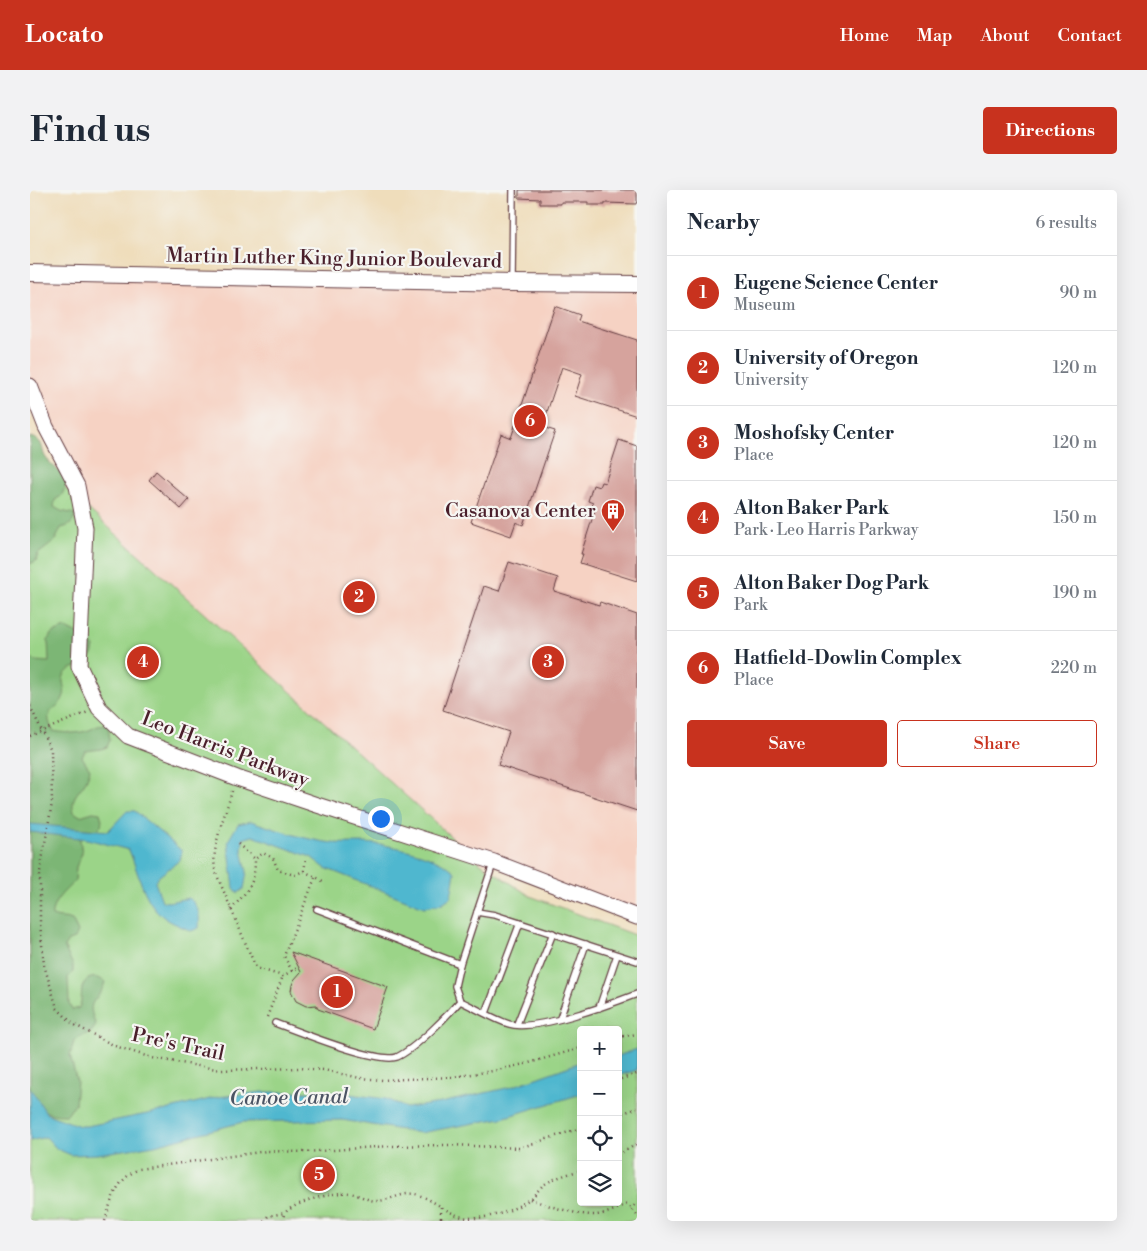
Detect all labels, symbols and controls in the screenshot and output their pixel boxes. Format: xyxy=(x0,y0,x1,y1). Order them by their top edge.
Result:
text: Locato xyxy=(25,20,104,50)
text: Home xyxy=(840,24,889,47)
text: Map xyxy=(917,24,953,47)
text: About xyxy=(981,24,1030,47)
text: Contact xyxy=(1058,24,1122,47)
button: Directions xyxy=(983,107,1117,154)
text: Find us xyxy=(30,109,150,152)
text: Nearby xyxy=(687,210,760,236)
text: 6 results xyxy=(1036,213,1097,233)
street label: Martin Luther King Junior Boulevard xyxy=(166,244,503,274)
text: Eugene Science Center xyxy=(734,271,938,295)
text: 1 xyxy=(699,283,707,303)
text: 90 m xyxy=(1059,283,1097,303)
text: Museum xyxy=(734,295,796,315)
text: University of Oregon xyxy=(734,346,918,370)
text: 2 xyxy=(698,358,708,378)
text: 120 m xyxy=(1053,358,1097,378)
text: University xyxy=(734,370,808,390)
pin: 6 xyxy=(514,402,546,440)
text: Moshofsky Center xyxy=(734,421,894,445)
text: 3 xyxy=(698,433,708,453)
text: 120 m xyxy=(1053,433,1097,453)
text: Place xyxy=(734,445,774,465)
text: Alton Baker Park xyxy=(734,496,889,520)
building icon: Casanova Center xyxy=(600,498,626,532)
place label: Casanova Center xyxy=(445,499,596,524)
text: 4 xyxy=(698,508,708,528)
text: 150 m xyxy=(1053,508,1097,528)
text: Park · Leo Harris Parkway xyxy=(734,520,919,540)
text: Alton Baker Dog Park xyxy=(734,571,929,595)
pin: 2 xyxy=(343,578,375,616)
text: 5 xyxy=(698,583,708,603)
text: 190 m xyxy=(1053,583,1097,603)
text: Park xyxy=(734,595,767,615)
pin: 4 xyxy=(127,643,159,681)
pin: 3 xyxy=(532,643,564,681)
text: Hatfield-Dowlin Complex xyxy=(734,646,962,670)
text: 6 xyxy=(698,658,708,678)
text: 220 m xyxy=(1051,658,1097,678)
text: Place xyxy=(734,670,774,690)
street label: Leo Harris Parkway xyxy=(138,707,313,794)
button: Save xyxy=(687,720,887,767)
button: Share xyxy=(897,720,1097,767)
your location xyxy=(368,806,394,832)
pin: 1 xyxy=(321,973,353,1011)
street label: Pre's Trail xyxy=(129,1023,227,1067)
map controls xyxy=(577,1026,622,1206)
button: + xyxy=(577,1026,622,1071)
button: − xyxy=(577,1071,622,1116)
water label: Canoe Canal xyxy=(229,1084,349,1112)
button: locate xyxy=(577,1116,622,1161)
pin: 5 xyxy=(303,1156,335,1194)
button: layers xyxy=(577,1161,622,1206)

